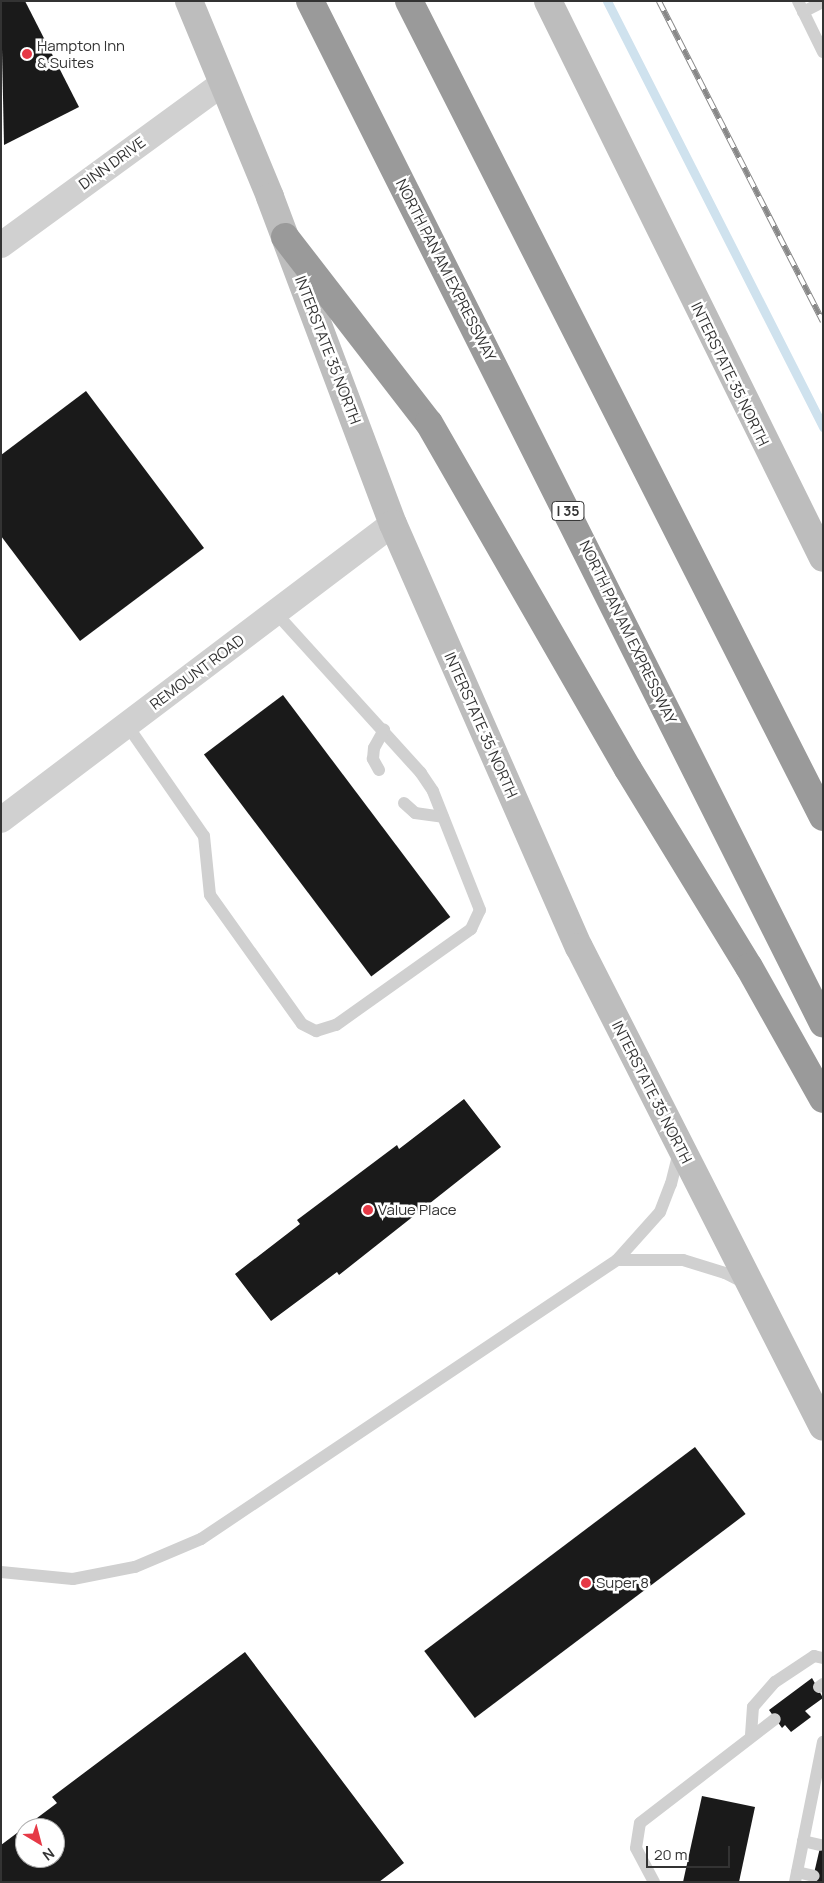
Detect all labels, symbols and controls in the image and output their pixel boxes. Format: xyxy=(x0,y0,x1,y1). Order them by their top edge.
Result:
place label: Hampton Inn & Suites xyxy=(37,36,125,71)
marker: Hampton Inn & Suites xyxy=(21,48,33,60)
street label: DINN DRIVE xyxy=(75,133,149,193)
street label: NORTH PAN AM EXPRESSWAY xyxy=(392,176,500,364)
street label: INTERSTATE 35 NORTH xyxy=(291,273,365,427)
street label: INTERSTATE 35 NORTH xyxy=(687,299,773,449)
road number: I 35 xyxy=(550,500,586,522)
street label: NORTH PAN AM EXPRESSWAY xyxy=(576,537,680,727)
street label: REMOUNT ROAD xyxy=(146,631,248,713)
street label: INTERSTATE 35 NORTH xyxy=(441,649,521,801)
street label: INTERSTATE 35 NORTH xyxy=(608,1018,696,1166)
place label: Value Place xyxy=(378,1201,457,1219)
marker: Value Place xyxy=(362,1204,374,1216)
place label: Super 8 xyxy=(596,1574,649,1592)
marker: Super 8 xyxy=(580,1577,592,1589)
north arrow xyxy=(15,1818,65,1868)
scale bar xyxy=(649,1836,733,1868)
text: N xyxy=(39,1844,58,1865)
text: 20 m xyxy=(654,1844,687,1865)

